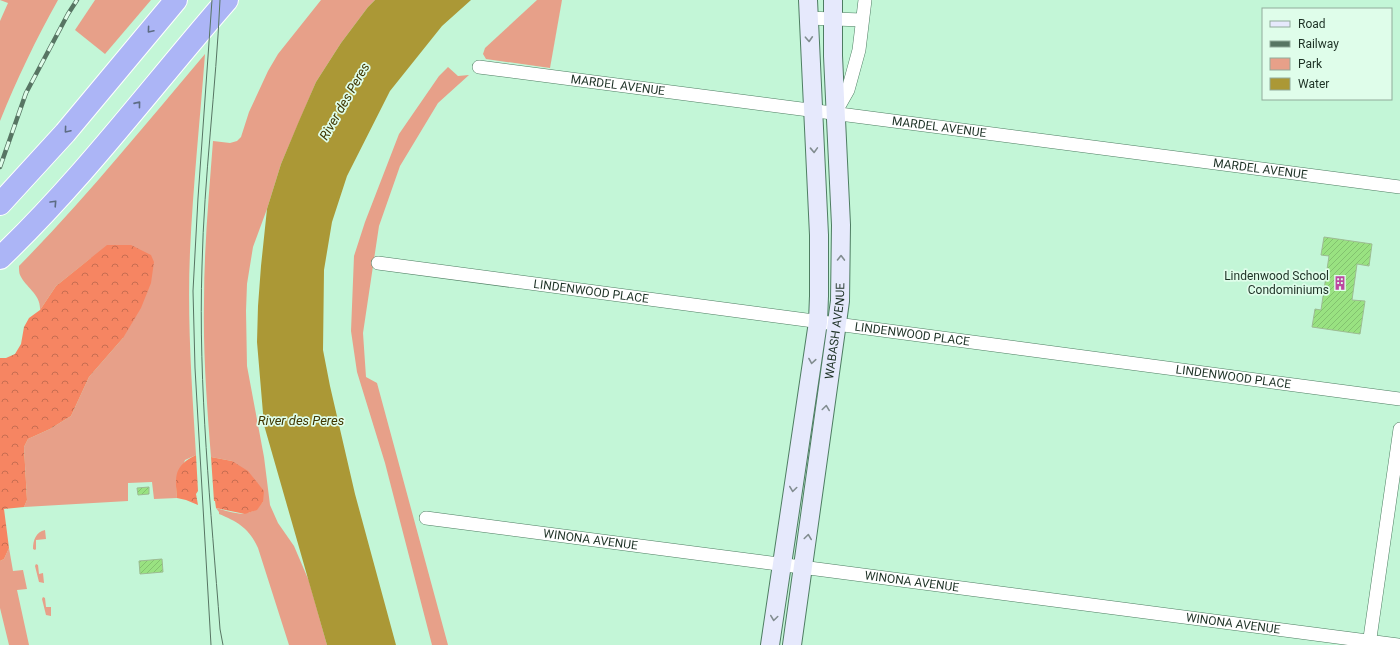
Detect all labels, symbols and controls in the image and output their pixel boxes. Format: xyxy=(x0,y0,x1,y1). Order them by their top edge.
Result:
legend xyxy=(1262,8,1392,100)
text: Road xyxy=(1298,17,1326,31)
one-way arrow xyxy=(148,25,155,32)
one-way arrow xyxy=(804,36,813,42)
text: Railway xyxy=(1298,37,1339,51)
text: Park xyxy=(1298,57,1323,71)
water label: River des Peres xyxy=(316,60,373,142)
street label: MARDEL AVENUE xyxy=(570,72,666,98)
text: Water xyxy=(1298,77,1329,91)
one-way arrow xyxy=(134,102,141,109)
street label: MARDEL AVENUE xyxy=(891,114,987,140)
one-way arrow xyxy=(65,125,72,132)
one-way arrow xyxy=(810,147,818,153)
street label: MARDEL AVENUE xyxy=(1212,156,1309,182)
one-way arrow xyxy=(49,200,56,208)
one-way arrow xyxy=(837,255,845,261)
place label: Lindenwood School Condominiums xyxy=(1224,269,1329,297)
building icon: Lindenwood School Condominiums xyxy=(1332,275,1348,291)
street label: LINDENWOOD PLACE xyxy=(533,277,650,306)
street label: WABASH AVENUE xyxy=(822,282,847,380)
street label: LINDENWOOD PLACE xyxy=(854,319,971,349)
one-way arrow xyxy=(808,357,817,364)
street label: LINDENWOOD PLACE xyxy=(1175,362,1292,391)
one-way arrow xyxy=(821,405,830,411)
water label: River des Peres xyxy=(258,413,345,428)
one-way arrow xyxy=(789,486,798,492)
street label: WINONA AVENUE xyxy=(542,526,639,553)
one-way arrow xyxy=(803,534,812,540)
street label: WINONA AVENUE xyxy=(864,568,960,595)
street label: WINONA AVENUE xyxy=(1185,610,1281,637)
one-way arrow xyxy=(770,615,779,621)

